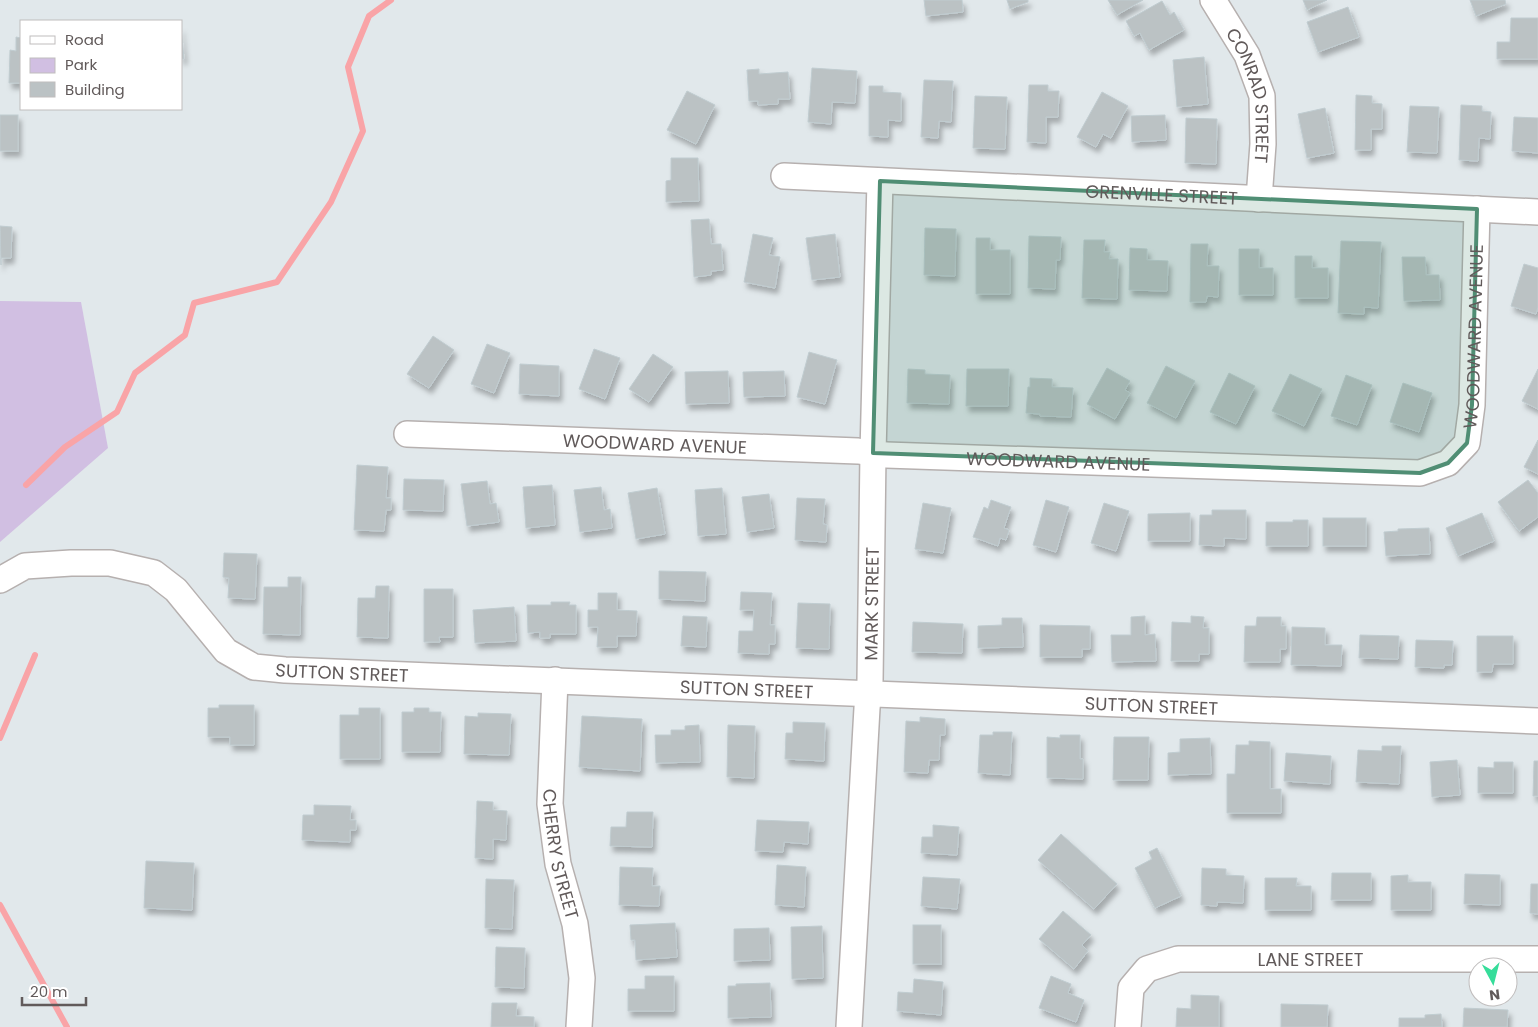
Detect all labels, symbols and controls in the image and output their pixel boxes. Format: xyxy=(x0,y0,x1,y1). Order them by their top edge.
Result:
legend xyxy=(20,20,182,110)
street label: CONRAD STREET xyxy=(1221,23,1275,164)
text: Road xyxy=(65,29,104,50)
text: Park xyxy=(65,54,97,75)
text: Building xyxy=(65,79,125,100)
street label: GRENVILLE STREET xyxy=(1085,178,1239,210)
street label: WOODWARD AVENUE xyxy=(1457,244,1489,430)
street label: WOODWARD AVENUE xyxy=(562,427,747,459)
street label: WOODWARD AVENUE xyxy=(966,445,1151,476)
street label: MARK STREET xyxy=(858,546,884,661)
street label: SUTTON STREET xyxy=(274,657,409,688)
street label: SUTTON STREET xyxy=(680,674,814,704)
street label: SUTTON STREET xyxy=(1084,690,1219,720)
street label: CHERRY STREET xyxy=(537,788,586,922)
street label: LANE STREET xyxy=(1257,947,1364,972)
north arrow xyxy=(1468,957,1518,1007)
scale bar xyxy=(22,974,86,1006)
text: 20 m xyxy=(30,981,68,1002)
text: N xyxy=(1488,984,1501,1005)

